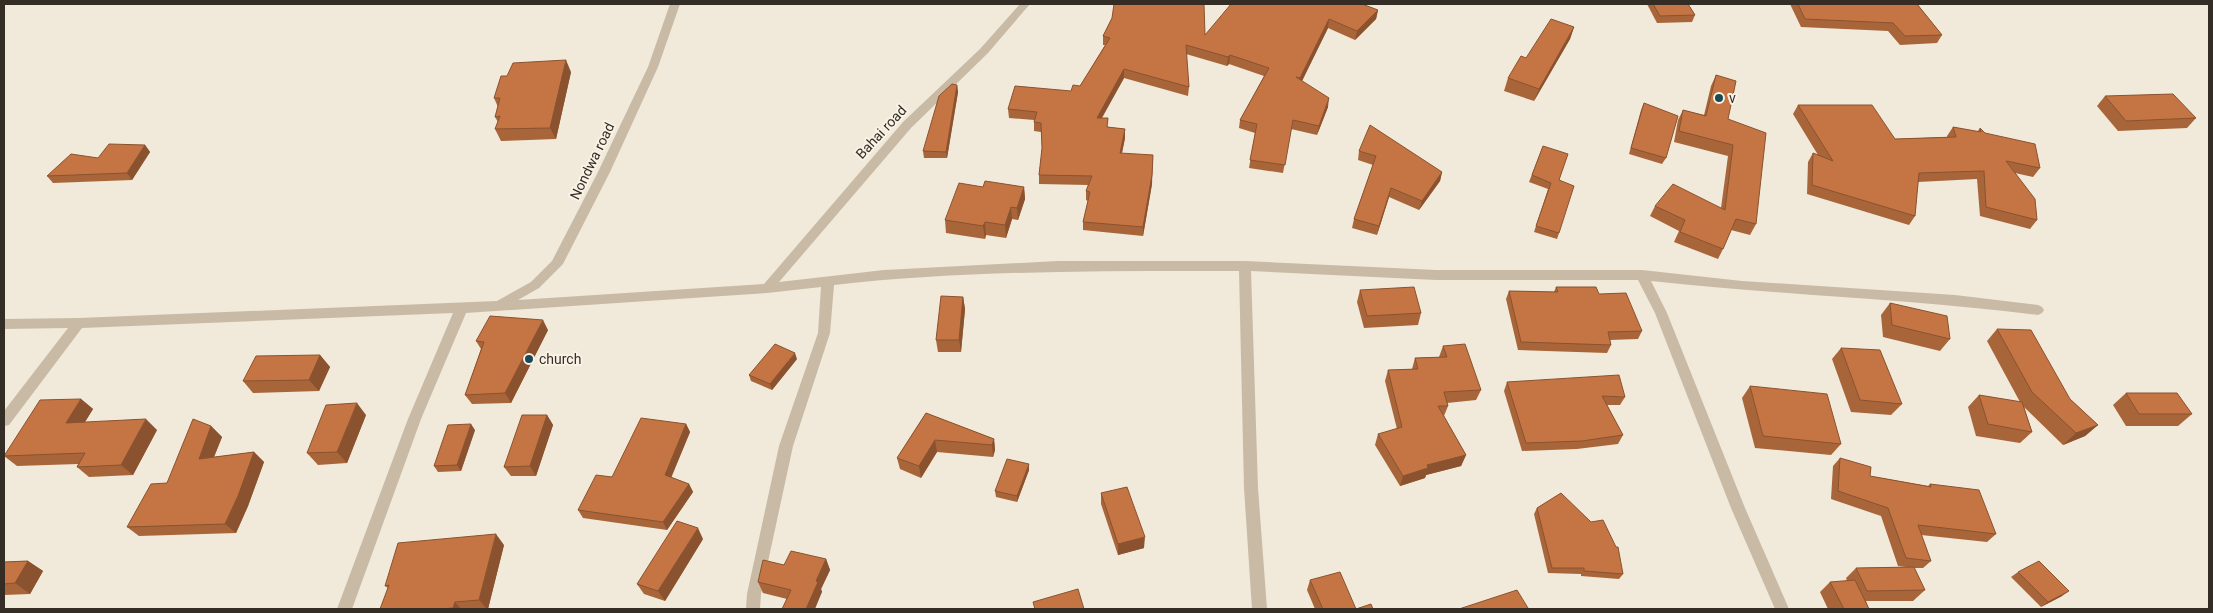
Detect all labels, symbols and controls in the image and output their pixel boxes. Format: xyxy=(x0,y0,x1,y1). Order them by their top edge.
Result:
place label: v xyxy=(1729,90,1736,106)
marker: v xyxy=(1713,92,1725,104)
street label: Bahai road xyxy=(852,102,910,162)
street label: Nondwa road xyxy=(567,120,617,202)
place label: church xyxy=(539,351,581,367)
marker: church xyxy=(523,353,535,365)

